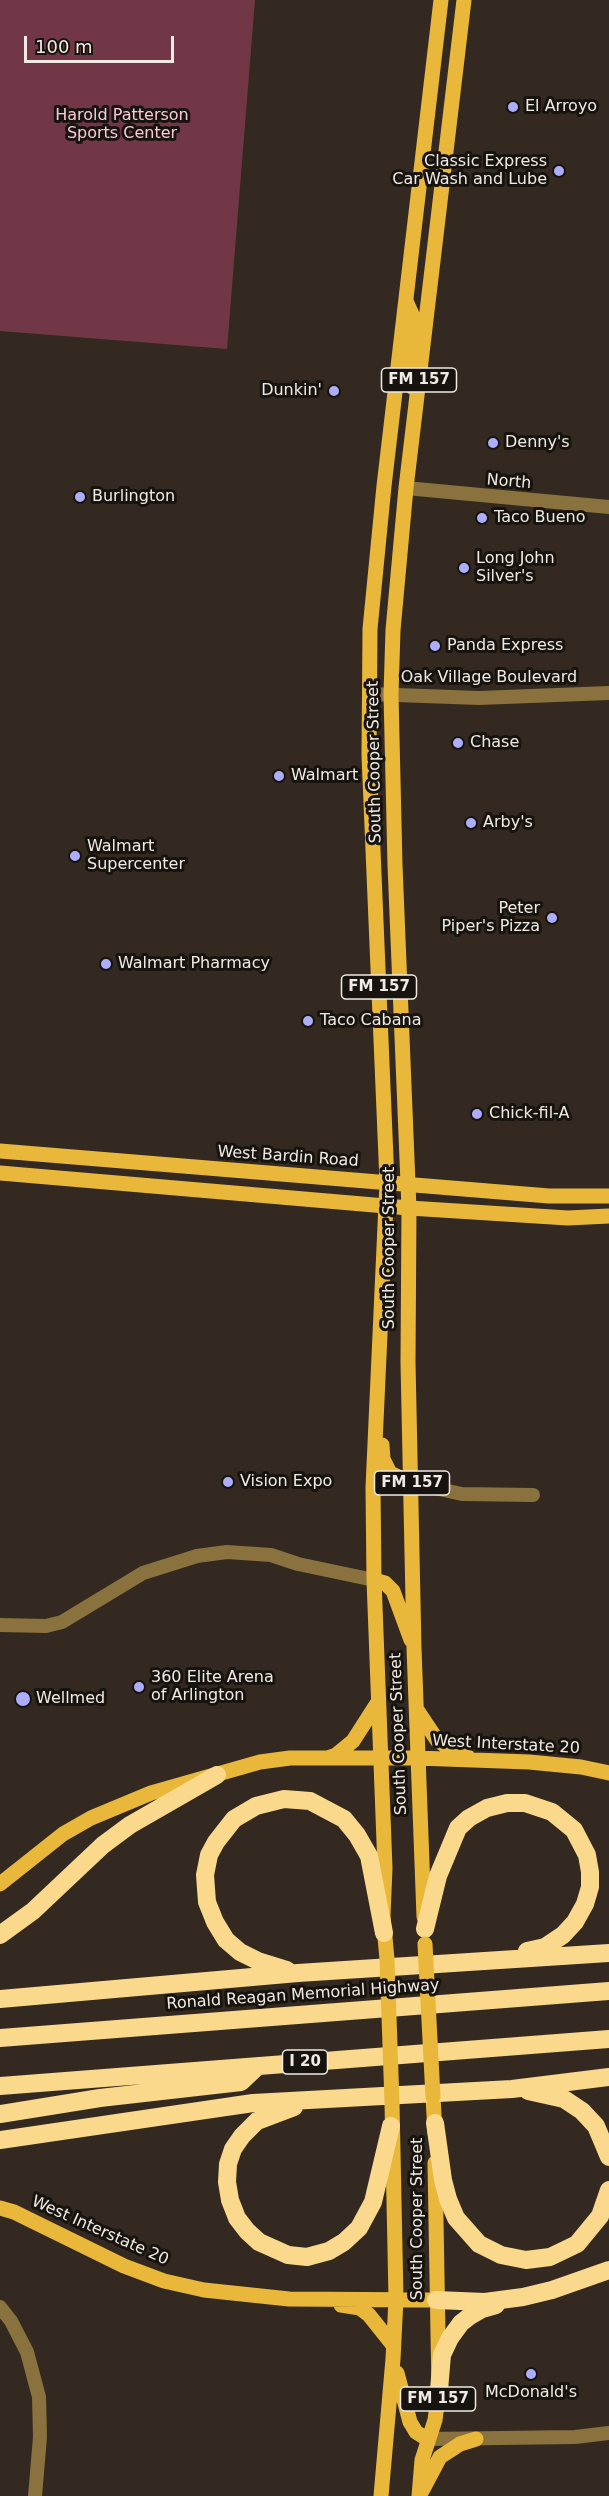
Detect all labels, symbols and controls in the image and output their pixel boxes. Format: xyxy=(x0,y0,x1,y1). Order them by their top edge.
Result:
scale bar xyxy=(27,24,177,62)
text: 100 m xyxy=(35,36,93,57)
place label: El Arroyo xyxy=(525,97,597,117)
marker: El Arroyo xyxy=(506,100,520,114)
park label: Harold Patterson Sports Center xyxy=(55,106,189,144)
place label: Classic Express Car Wash and Lube xyxy=(392,152,547,190)
marker: Classic Express Car Wash and Lube xyxy=(552,164,566,178)
road number: FM 157 xyxy=(382,368,456,392)
place label: Dunkin' xyxy=(261,381,322,401)
marker: Dunkin' xyxy=(327,384,341,398)
place label: Denny's xyxy=(505,433,570,453)
marker: Denny's xyxy=(486,436,500,450)
street label: North xyxy=(486,470,532,494)
place label: Burlington xyxy=(92,487,175,507)
marker: Burlington xyxy=(73,490,87,504)
place label: Taco Bueno xyxy=(494,508,585,528)
marker: Taco Bueno xyxy=(475,511,489,525)
place label: Long John Silver's xyxy=(476,549,555,587)
marker: Long John Silver's xyxy=(457,561,471,575)
place label: Panda Express xyxy=(447,636,563,656)
marker: Panda Express xyxy=(428,639,442,653)
street label: Oak Village Boulevard xyxy=(401,668,577,688)
street label: South Cooper Street xyxy=(364,681,386,843)
place label: Chase xyxy=(470,733,519,753)
marker: Chase xyxy=(451,736,465,750)
place label: Walmart xyxy=(291,766,358,786)
marker: Walmart xyxy=(272,769,286,783)
place label: Arby's xyxy=(483,813,533,833)
marker: Arby's xyxy=(464,816,478,830)
place label: Walmart Supercenter xyxy=(87,837,185,875)
marker: Walmart Supercenter xyxy=(68,849,82,863)
place label: Peter Piper's Pizza xyxy=(442,899,540,937)
marker: Peter Piper's Pizza xyxy=(545,911,559,925)
place label: Walmart Pharmacy xyxy=(118,954,270,974)
marker: Walmart Pharmacy xyxy=(99,957,113,971)
road number: FM 157 xyxy=(342,975,416,999)
place label: Taco Cabana xyxy=(320,1011,421,1031)
marker: Taco Cabana xyxy=(301,1014,315,1028)
place label: Chick-fil-A xyxy=(489,1104,569,1124)
marker: Chick-fil-A xyxy=(470,1107,484,1121)
street label: West Bardin Road xyxy=(217,1142,359,1172)
street label: South Cooper Street xyxy=(380,1167,400,1329)
road number: FM 157 xyxy=(374,1471,450,1495)
place label: Vision Expo xyxy=(240,1472,332,1492)
marker: Vision Expo xyxy=(221,1475,235,1489)
street label: South Cooper Street xyxy=(387,1652,411,1816)
place label: 360 Elite Arena of Arlington xyxy=(151,1668,274,1706)
marker: 360 Elite Arena of Arlington xyxy=(132,1680,146,1694)
place label: Wellmed xyxy=(36,1689,105,1709)
marker: Wellmed xyxy=(14,1690,32,1708)
street label: West Interstate 20 xyxy=(432,1732,580,1758)
street label: Ronald Reagan Memorial Highway xyxy=(166,1976,440,2014)
road number: I 20 xyxy=(282,2050,328,2074)
street label: South Cooper Street xyxy=(408,2138,428,2300)
street label: West Interstate 20 xyxy=(29,2192,171,2270)
marker: McDonald's xyxy=(524,2367,538,2381)
place label: McDonald's xyxy=(485,2383,577,2403)
road number: FM 157 xyxy=(400,2387,476,2411)

